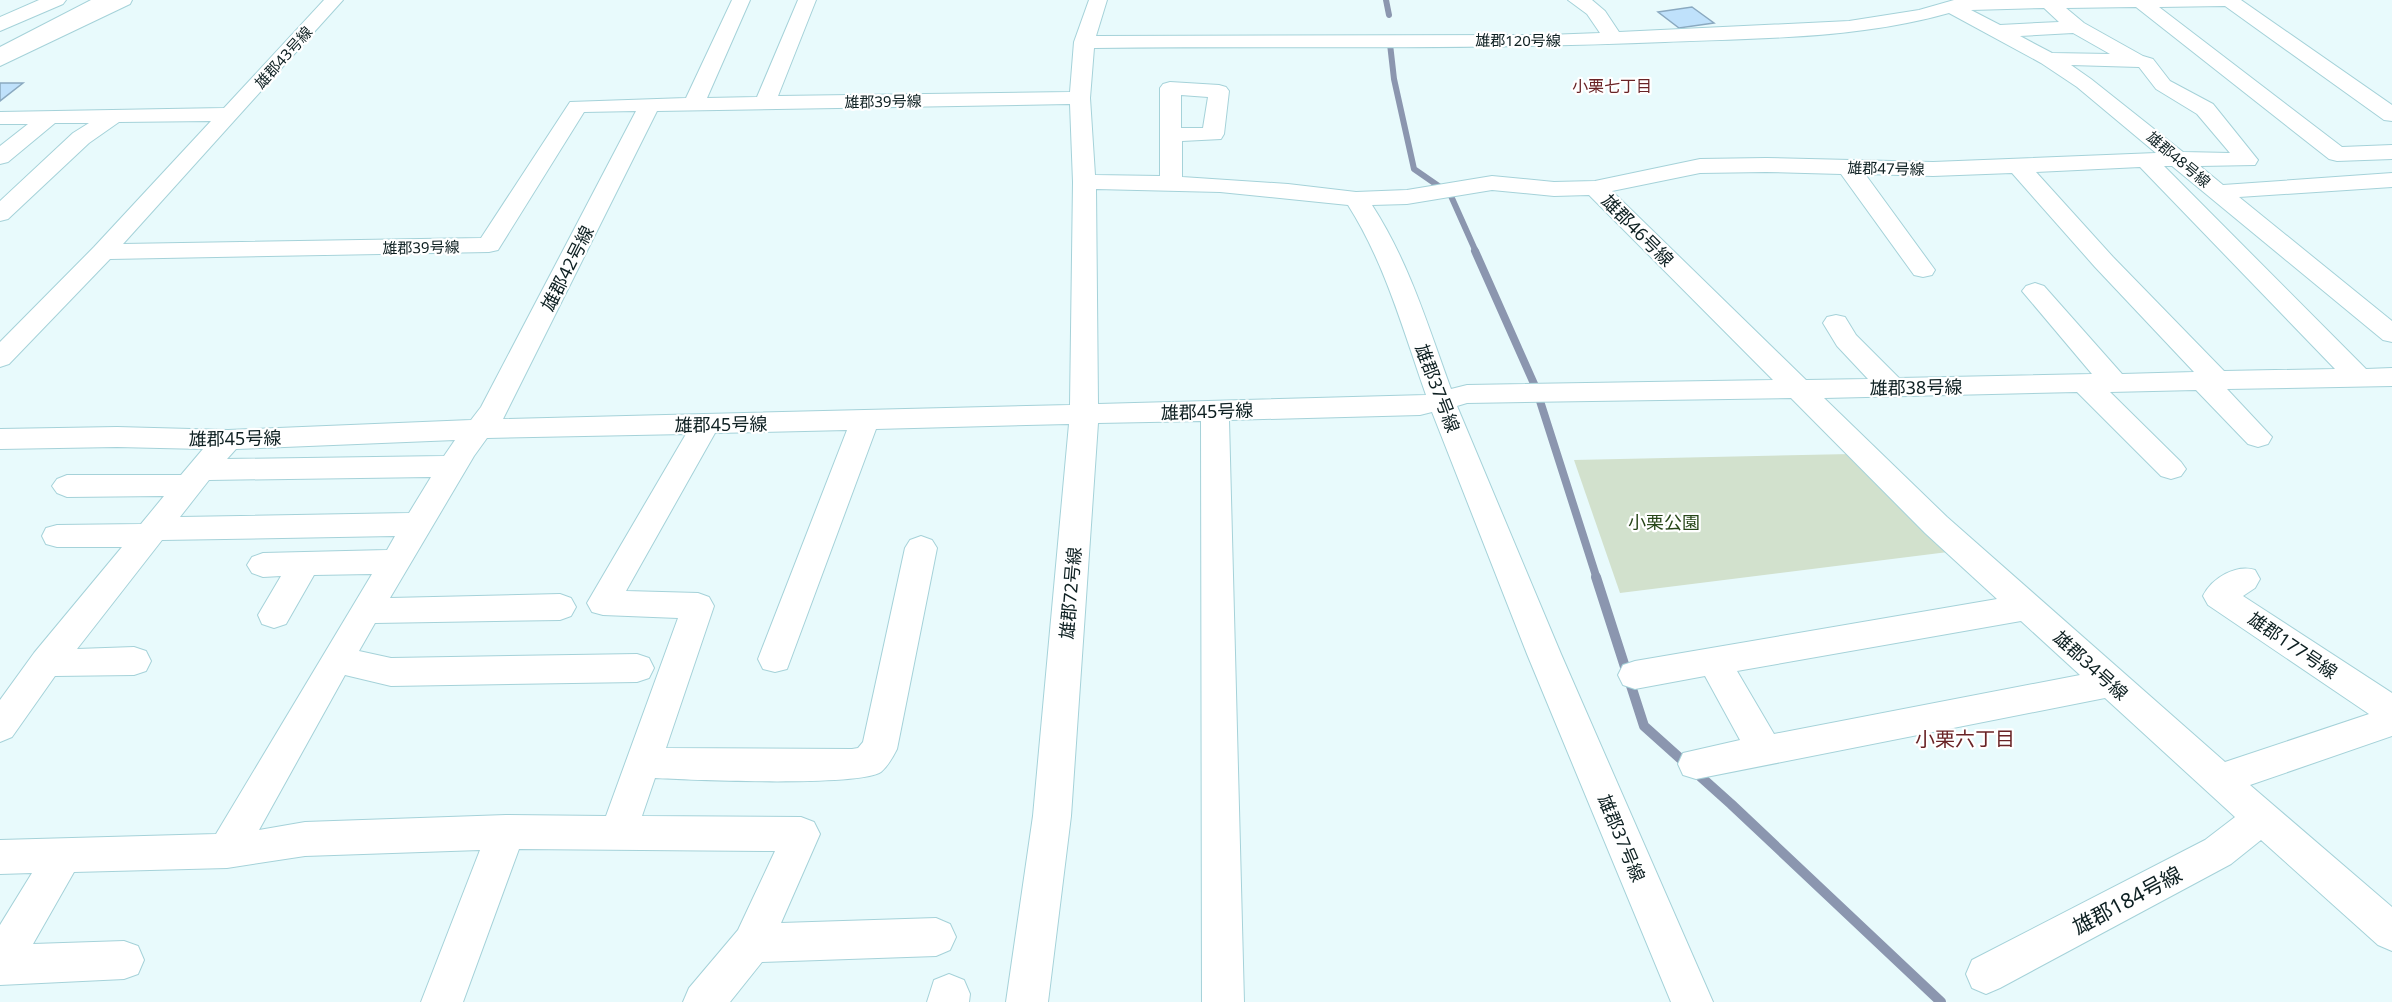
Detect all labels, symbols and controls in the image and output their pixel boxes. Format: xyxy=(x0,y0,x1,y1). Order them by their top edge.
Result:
street label: 雄郡43号線 xyxy=(250,22,316,92)
street label: 雄郡120号線 xyxy=(1475,30,1561,50)
district label: 小栗七丁目 xyxy=(1572,75,1652,97)
street label: 雄郡39号線 xyxy=(844,90,922,112)
street label: 雄郡48号線 xyxy=(2143,127,2215,191)
street label: 雄郡47号線 xyxy=(1847,157,1925,179)
street label: 雄郡46号線 xyxy=(1597,189,1679,271)
street label: 雄郡42号線 xyxy=(535,221,599,315)
street label: 雄郡39号線 xyxy=(382,236,460,258)
street label: 雄郡37号線 xyxy=(1410,340,1466,436)
street label: 雄郡38号線 xyxy=(1870,374,1962,400)
street label: 雄郡45号線 xyxy=(1160,397,1254,425)
street label: 雄郡45号線 xyxy=(675,411,767,437)
street label: 雄郡45号線 xyxy=(189,425,281,451)
park label: 小栗公園 xyxy=(1628,510,1700,534)
street label: 雄郡72号線 xyxy=(1054,546,1086,640)
street label: 雄郡177号線 xyxy=(2244,606,2342,684)
street label: 雄郡34号線 xyxy=(2049,625,2133,705)
district label: 小栗六丁目 xyxy=(1915,725,2015,752)
street label: 雄郡37号線 xyxy=(1593,791,1651,885)
street label: 雄郡184号線 xyxy=(2067,859,2187,941)

